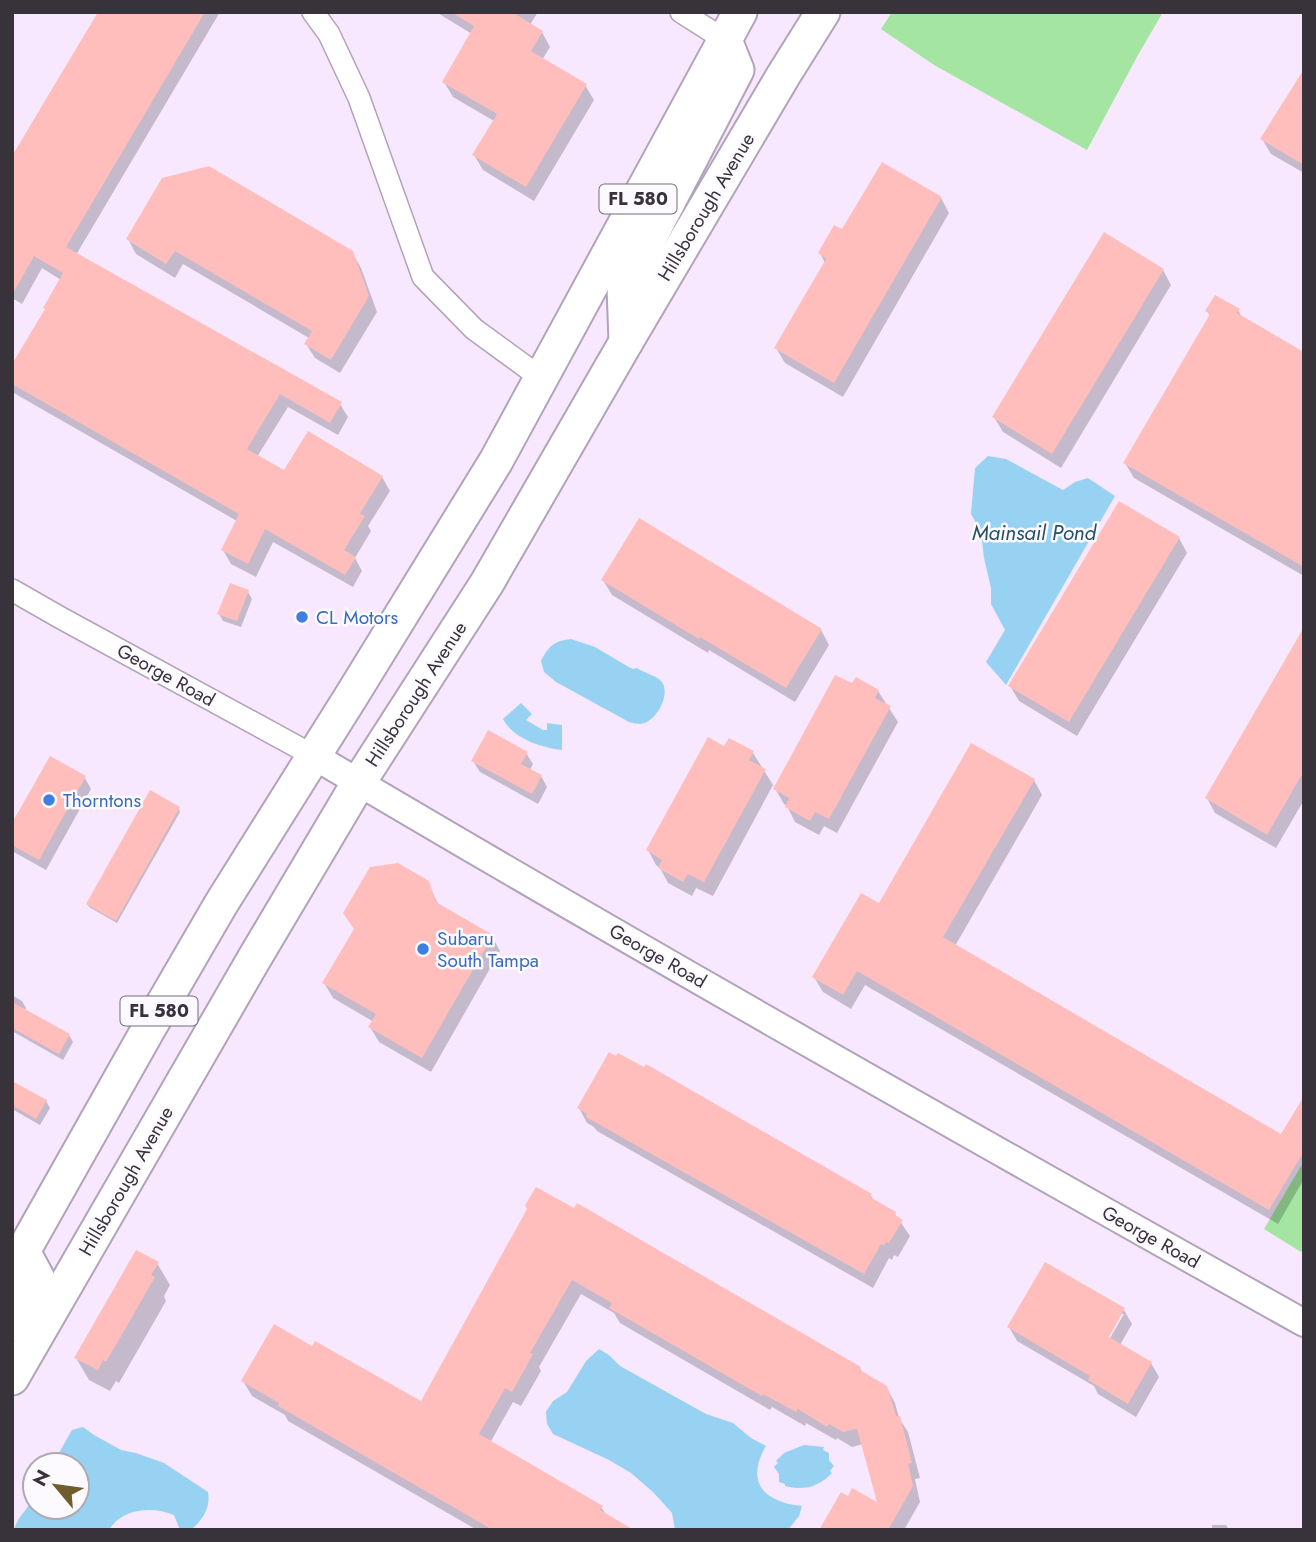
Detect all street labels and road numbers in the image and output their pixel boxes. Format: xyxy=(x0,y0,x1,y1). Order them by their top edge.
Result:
street label: Hillsborough Avenue xyxy=(651,128,761,286)
road number: FL 580 xyxy=(600,184,676,214)
street label: Hillsborough Avenue xyxy=(359,616,473,772)
street label: George Road xyxy=(112,637,220,713)
street label: George Road xyxy=(604,917,712,995)
road number: FL 580 xyxy=(120,996,198,1026)
street label: Hillsborough Avenue xyxy=(72,1101,180,1261)
street label: George Road xyxy=(1097,1199,1205,1275)

